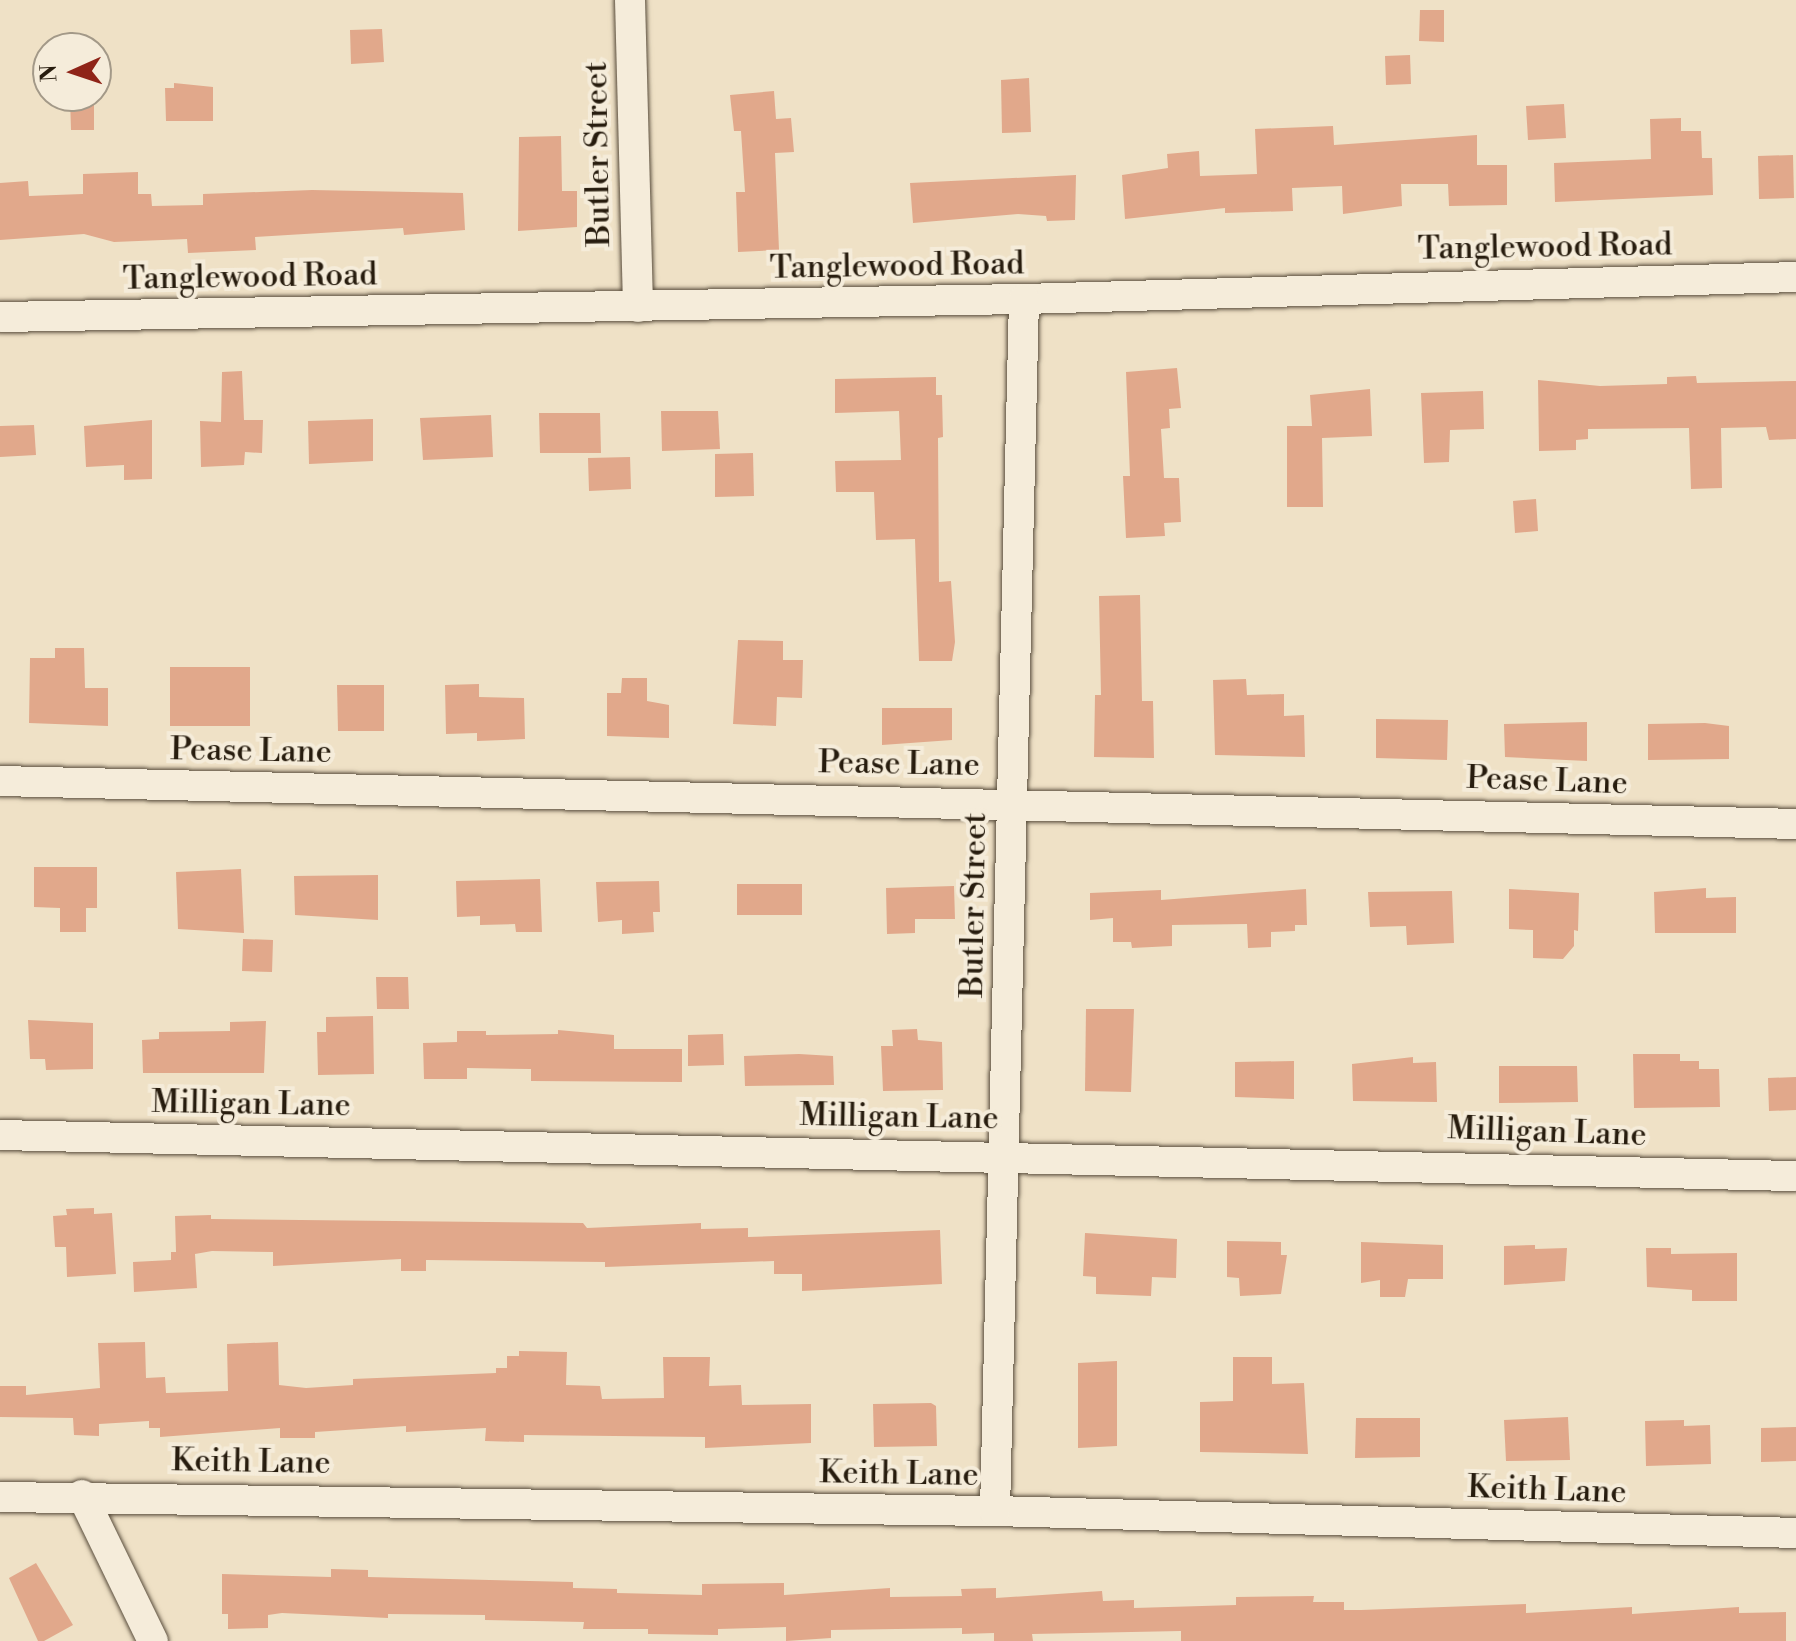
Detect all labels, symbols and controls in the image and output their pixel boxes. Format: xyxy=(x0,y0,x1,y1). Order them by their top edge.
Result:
north arrow xyxy=(32,32,112,112)
street label: Butler Street xyxy=(577,61,619,247)
text: N xyxy=(36,64,63,83)
street label: Tanglewood Road xyxy=(1417,226,1673,268)
street label: Tanglewood Road xyxy=(769,245,1025,287)
street label: Tanglewood Road xyxy=(122,256,378,298)
street label: Pease Lane xyxy=(170,730,332,772)
street label: Pease Lane xyxy=(818,743,980,785)
street label: Pease Lane xyxy=(1466,759,1628,803)
street label: Butler Street xyxy=(953,812,995,998)
street label: Milligan Lane xyxy=(151,1083,351,1125)
street label: Milligan Lane xyxy=(799,1096,999,1138)
street label: Milligan Lane xyxy=(1447,1109,1647,1155)
street label: Keith Lane xyxy=(171,1441,331,1483)
street label: Keith Lane xyxy=(819,1453,979,1495)
street label: Keith Lane xyxy=(1467,1468,1627,1512)

